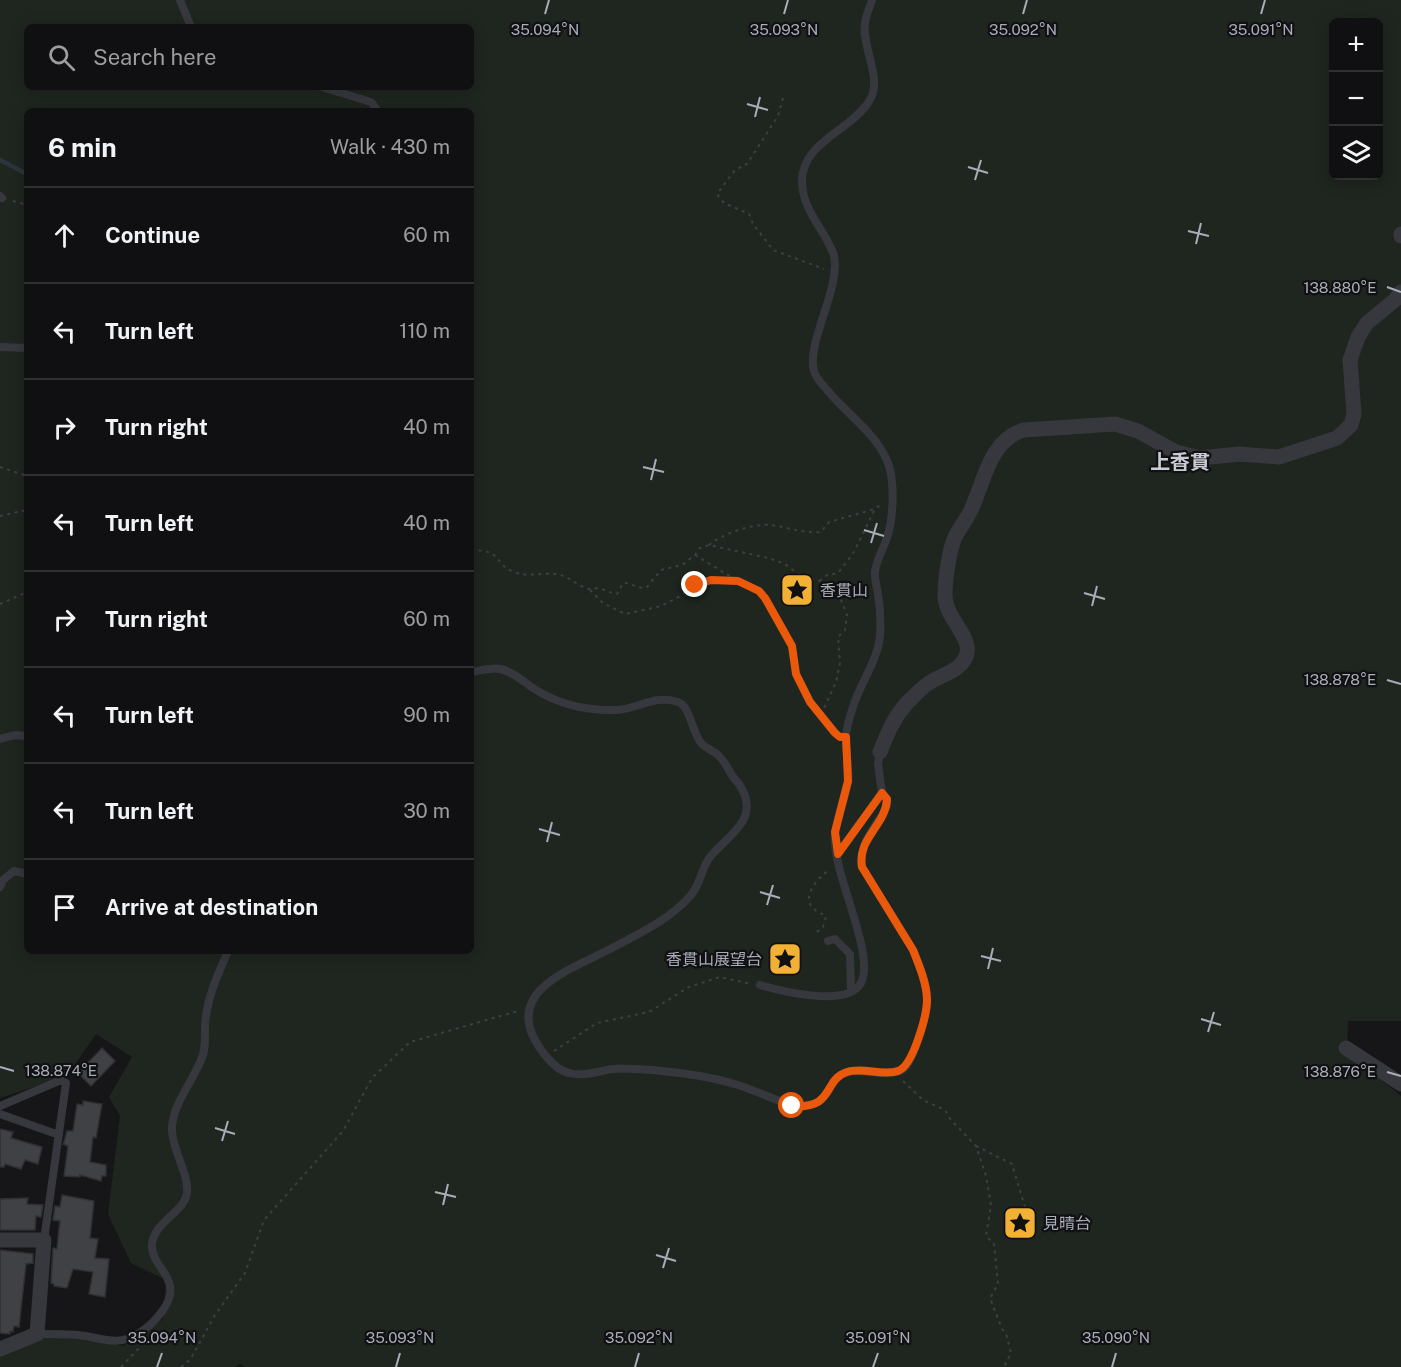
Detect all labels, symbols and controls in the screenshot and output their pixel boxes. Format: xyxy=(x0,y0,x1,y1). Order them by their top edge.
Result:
map controls xyxy=(1329,18,1383,180)
button: + xyxy=(1329,18,1383,72)
text: 35.094°N xyxy=(511,21,579,38)
text: 35.093°N xyxy=(750,21,818,38)
text: 35.092°N xyxy=(989,21,1057,38)
text: 35.091°N xyxy=(1228,21,1294,38)
search box xyxy=(24,24,474,90)
icon: search xyxy=(45,41,78,74)
text: Search here xyxy=(93,44,217,70)
button: − xyxy=(1329,72,1383,126)
button: layers xyxy=(1329,126,1383,180)
text: 6 min xyxy=(48,132,117,163)
text: Walk · 430 m xyxy=(330,135,450,159)
icon: ahead xyxy=(48,219,81,252)
text: Continue xyxy=(105,222,200,248)
text: 60 m xyxy=(403,223,450,247)
text: 138.880°E xyxy=(1303,279,1377,296)
icon: left xyxy=(48,315,81,348)
text: Turn left xyxy=(105,318,194,344)
text: 110 m xyxy=(399,319,450,343)
icon: right xyxy=(48,411,81,444)
text: Turn right xyxy=(105,414,208,440)
text: 40 m xyxy=(403,415,450,439)
district label: 上香貫 xyxy=(1150,450,1210,474)
icon: left xyxy=(48,507,81,540)
text: Turn left xyxy=(105,510,194,536)
text: 40 m xyxy=(403,511,450,535)
route end xyxy=(681,571,707,597)
place icon: 香貫山 xyxy=(779,572,815,608)
place label: 香貫山 xyxy=(820,581,868,600)
icon: right xyxy=(48,603,81,636)
text: Turn right xyxy=(105,606,208,632)
text: 60 m xyxy=(403,607,450,631)
text: 138.878°E xyxy=(1304,671,1376,688)
icon: left xyxy=(48,699,81,732)
text: Turn left xyxy=(105,702,194,728)
text: 90 m xyxy=(403,703,450,727)
icon: left xyxy=(48,795,81,828)
text: Turn left xyxy=(105,798,194,824)
text: 30 m xyxy=(403,799,450,823)
icon: arrive xyxy=(48,891,81,924)
text: Arrive at destination xyxy=(105,894,318,920)
place icon: 香貫山展望台 xyxy=(767,941,803,977)
place label: 香貫山展望台 xyxy=(666,950,762,969)
text: 138.874°E xyxy=(25,1062,97,1079)
text: 138.876°E xyxy=(1304,1063,1376,1080)
route start xyxy=(778,1092,804,1118)
place icon: 見晴台 xyxy=(1002,1205,1038,1241)
place label: 見晴台 xyxy=(1043,1214,1091,1233)
text: 35.094°N xyxy=(128,1329,196,1346)
text: 35.093°N xyxy=(366,1329,434,1346)
text: 35.092°N xyxy=(605,1329,673,1346)
text: 35.091°N xyxy=(845,1329,911,1346)
text: 35.090°N xyxy=(1082,1329,1150,1346)

